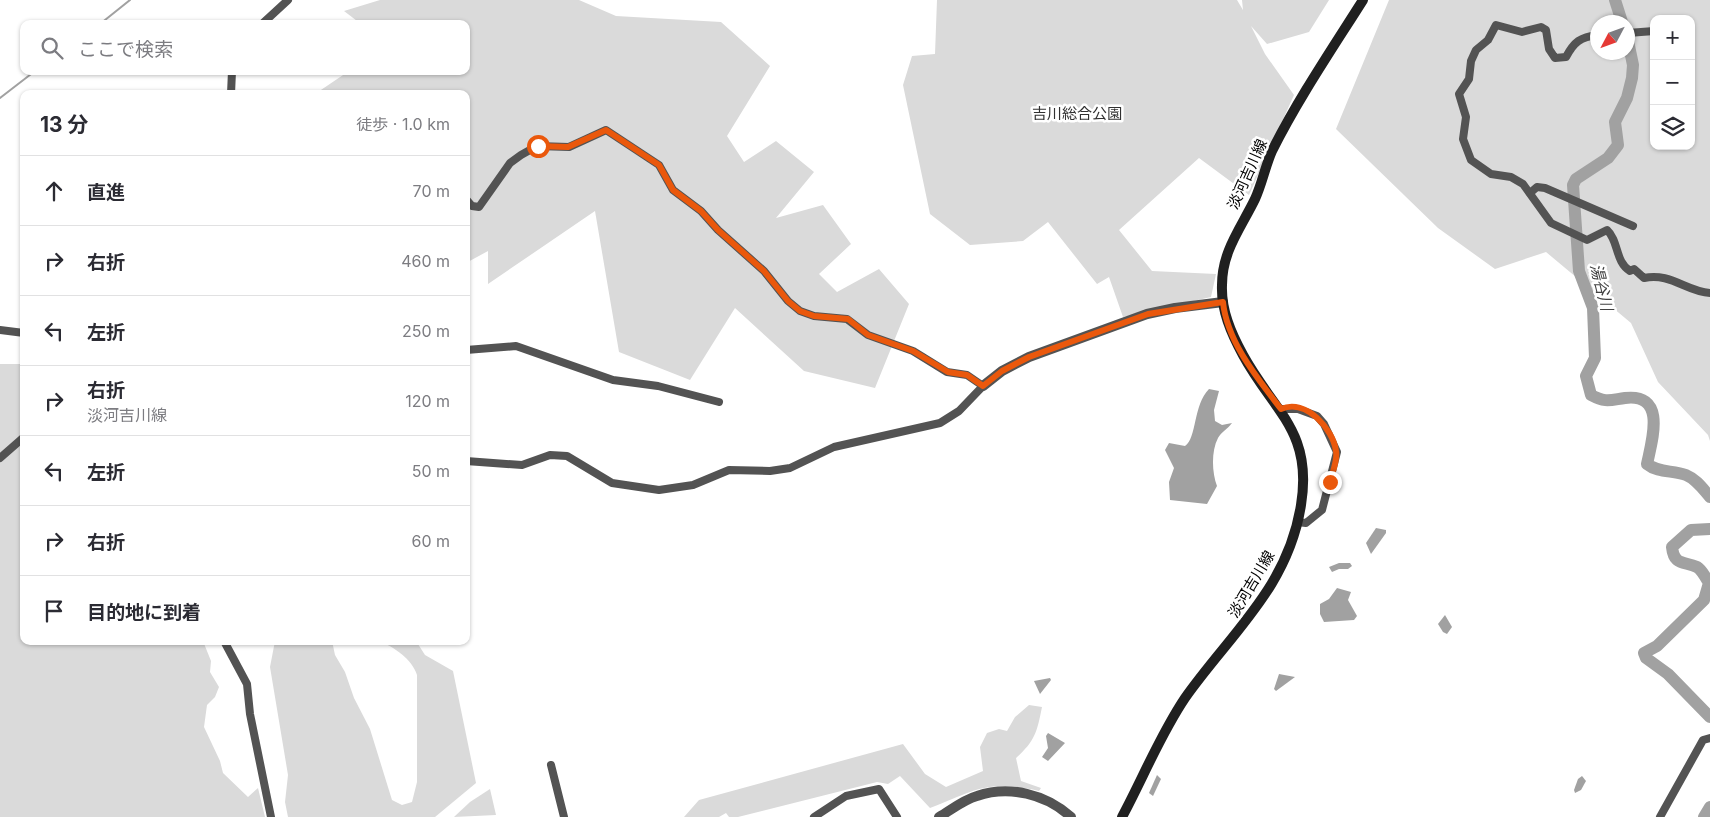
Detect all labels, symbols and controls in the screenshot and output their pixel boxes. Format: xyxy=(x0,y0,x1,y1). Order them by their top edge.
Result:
north arrow xyxy=(1590,15,1635,60)
map controls xyxy=(1650,15,1695,150)
button: + xyxy=(1650,15,1695,60)
search box xyxy=(20,20,470,75)
icon: search xyxy=(38,34,66,62)
text: ここで検索 xyxy=(78,38,173,61)
button: − xyxy=(1650,60,1695,105)
park label: 吉川総合公園 xyxy=(1032,104,1122,123)
button: layers xyxy=(1650,105,1695,150)
text: 13 分 xyxy=(40,112,89,137)
text: 徒歩 · 1.0 km xyxy=(356,114,450,134)
route start xyxy=(527,135,550,158)
street label: 淡河吉川線 xyxy=(1223,136,1271,212)
icon: ahead xyxy=(40,177,68,205)
text: 直進 xyxy=(87,181,125,204)
text: 70 m xyxy=(413,181,450,201)
icon: right xyxy=(40,247,68,275)
text: 右折 xyxy=(87,251,125,274)
text: 460 m xyxy=(401,251,450,271)
water label: 湯谷川 xyxy=(1586,261,1618,315)
icon: left xyxy=(40,317,68,345)
text: 左折 xyxy=(87,321,125,344)
text: 250 m xyxy=(402,321,450,341)
text: 右折 xyxy=(87,379,125,402)
icon: right xyxy=(40,387,68,415)
text: 120 m xyxy=(405,391,450,411)
text: 淡河吉川線 xyxy=(87,405,167,425)
icon: left xyxy=(40,457,68,485)
text: 左折 xyxy=(87,461,125,484)
text: 50 m xyxy=(412,461,450,481)
route end xyxy=(1319,471,1342,494)
icon: right xyxy=(40,527,68,555)
text: 右折 xyxy=(87,531,125,554)
text: 60 m xyxy=(411,531,450,551)
street label: 淡河吉川線 xyxy=(1224,547,1278,621)
icon: arrive xyxy=(40,597,68,625)
text: 目的地に到着 xyxy=(87,601,201,624)

